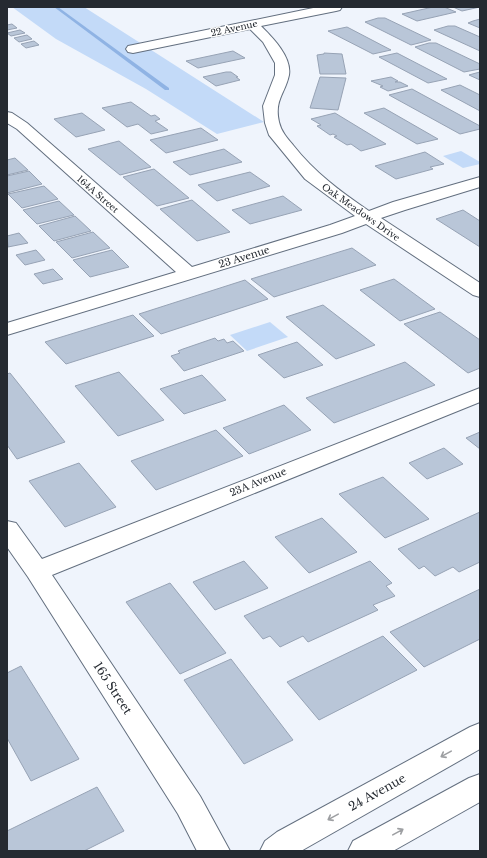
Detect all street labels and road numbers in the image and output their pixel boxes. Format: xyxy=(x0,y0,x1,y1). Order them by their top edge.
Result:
street label: 22 Avenue xyxy=(210,18,258,38)
street label: 164A Street xyxy=(75,173,121,215)
street label: Oak Meadows Drive xyxy=(320,181,402,243)
street label: 23 Avenue xyxy=(217,243,271,271)
street label: 23A Avenue xyxy=(228,465,289,499)
street label: 165 Street xyxy=(91,659,136,717)
street label: 24 Avenue xyxy=(346,770,408,814)

